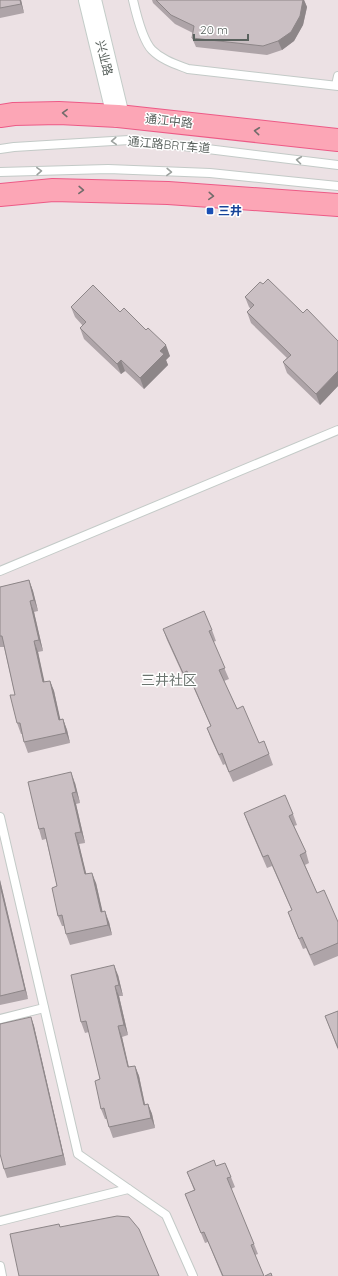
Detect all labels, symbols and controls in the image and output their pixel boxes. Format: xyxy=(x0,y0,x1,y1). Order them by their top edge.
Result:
scale bar xyxy=(194,16,248,42)
text: 20 m xyxy=(200,22,228,37)
street label: 兴业路 xyxy=(93,39,116,77)
one-way arrow xyxy=(62,109,68,117)
street label: 通江中路 xyxy=(144,111,194,130)
one-way arrow xyxy=(254,127,261,136)
street label: 通江路BRT车道 xyxy=(127,133,211,156)
one-way arrow xyxy=(111,137,118,146)
one-way arrow xyxy=(296,156,302,165)
one-way arrow xyxy=(36,167,42,175)
one-way arrow xyxy=(166,167,172,176)
one-way arrow xyxy=(78,186,84,195)
one-way arrow xyxy=(208,191,214,200)
place label: 三井 xyxy=(218,203,242,218)
marker: 三井 xyxy=(205,206,215,216)
district label: 三井社区 xyxy=(141,671,197,689)

